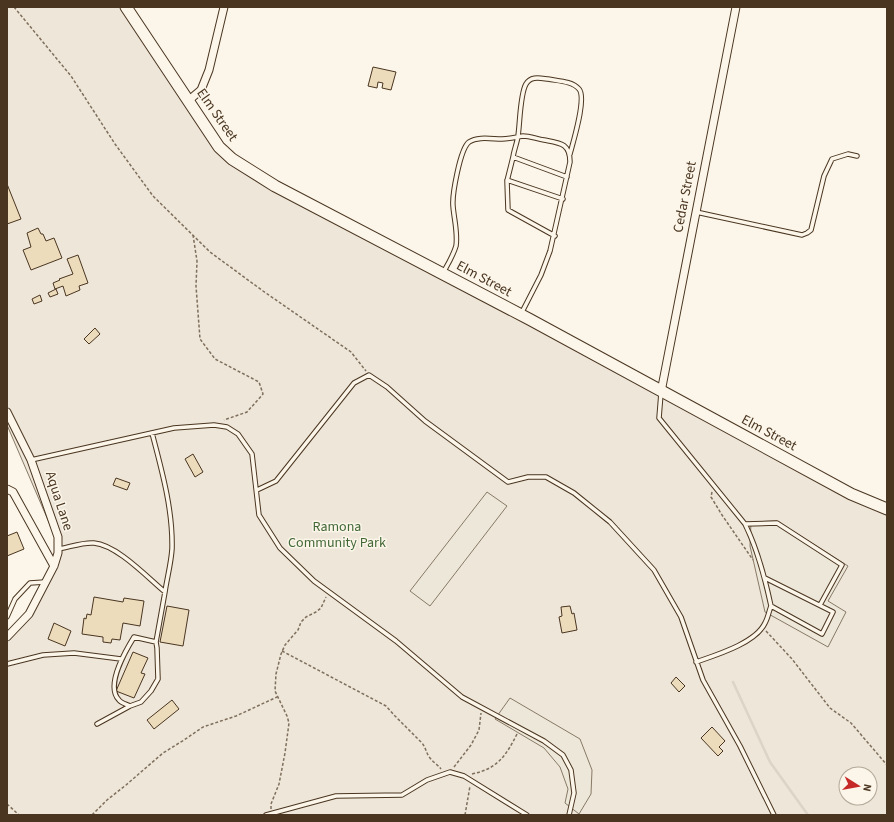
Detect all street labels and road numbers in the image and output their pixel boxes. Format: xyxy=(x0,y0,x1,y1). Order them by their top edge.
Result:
street label: Elm Street xyxy=(191,85,243,146)
street label: Cedar Street xyxy=(668,159,702,234)
street label: Elm Street xyxy=(453,256,516,302)
street label: Elm Street xyxy=(738,410,801,456)
street label: Aqua Lane xyxy=(40,469,78,533)

